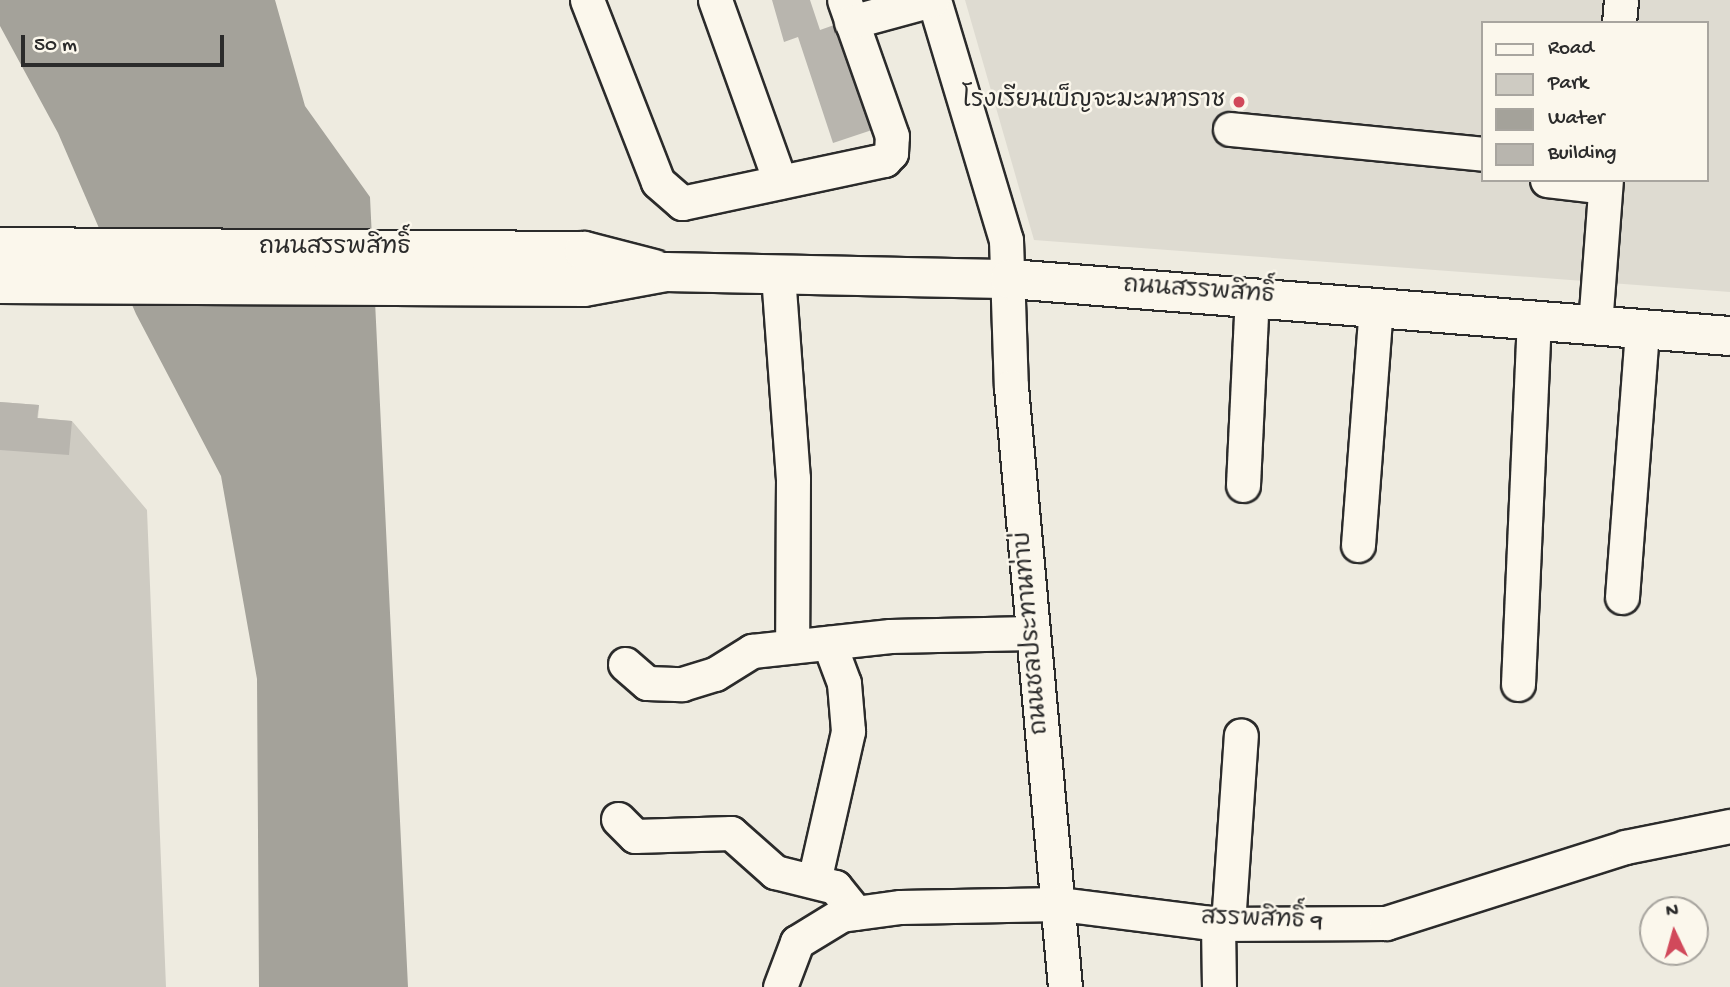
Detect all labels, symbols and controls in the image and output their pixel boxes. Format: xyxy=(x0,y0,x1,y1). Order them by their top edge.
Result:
scale bar xyxy=(24,21,228,65)
legend xyxy=(1482,21,1709,182)
text: 50 m xyxy=(34,34,77,59)
text: Road xyxy=(1548,37,1594,62)
text: Park xyxy=(1548,72,1588,97)
place label: โรงเรียนเบ็ญจะมะมหาราช xyxy=(962,88,1225,116)
marker: โรงเรียนเบ็ญจะมะมหาราช xyxy=(1231,94,1247,110)
text: Water xyxy=(1548,107,1604,132)
text: Building xyxy=(1548,142,1617,167)
street label: ถนนสรรพสิทธิ์ xyxy=(259,235,411,263)
street label: ถนนสรรพสิทธิ์ xyxy=(1122,272,1276,312)
street label: ถนนชลประทานท่าบ่ xyxy=(1010,530,1056,736)
north arrow xyxy=(1639,896,1709,966)
text: N xyxy=(1665,900,1679,924)
street label: สรรพสิทธิ์ 9 xyxy=(1201,904,1323,938)

